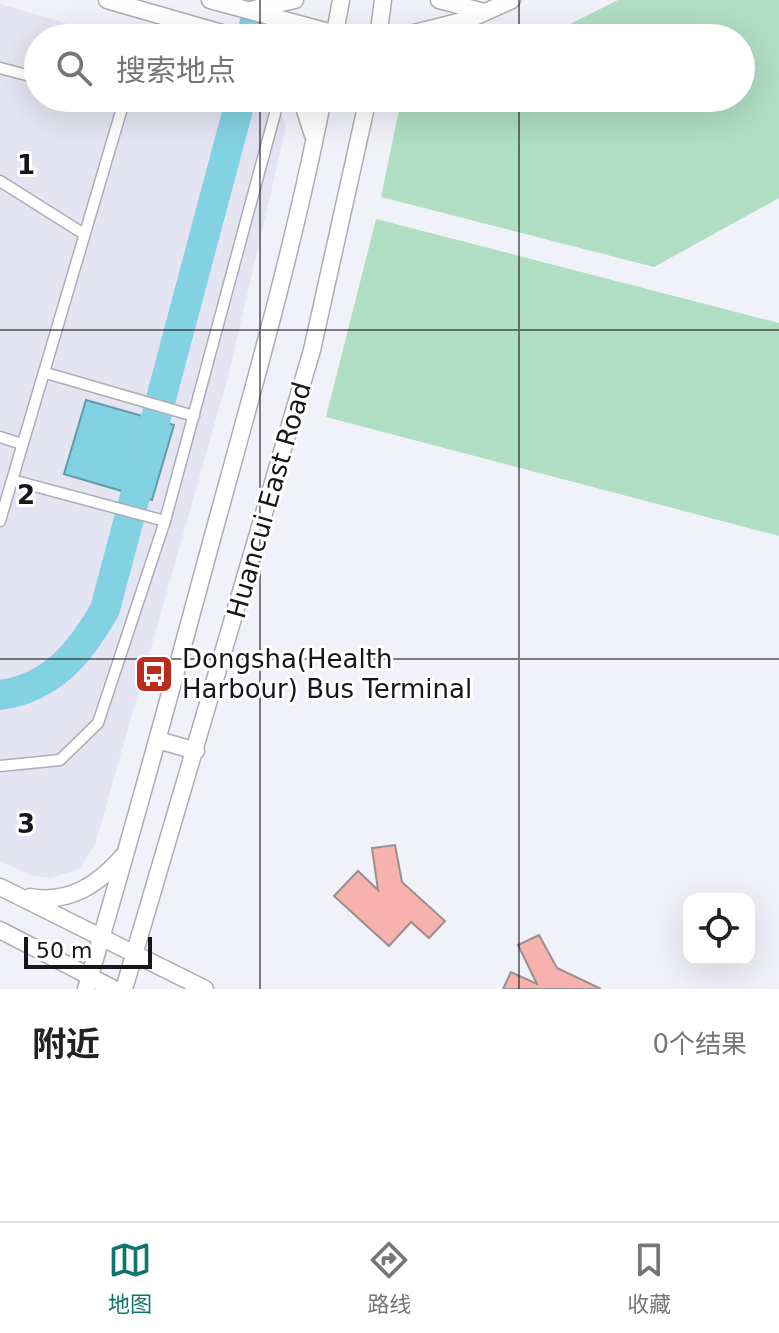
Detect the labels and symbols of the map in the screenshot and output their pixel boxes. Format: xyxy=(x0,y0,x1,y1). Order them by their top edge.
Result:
text: 1 xyxy=(17,150,35,180)
street label: Huancui East Road xyxy=(221,378,317,622)
text: 2 xyxy=(17,480,35,510)
place label: Dongsha(Health Harbour) Bus Terminal xyxy=(182,644,472,704)
bus stop icon: Dongsha(Health Harbour) Bus Terminal xyxy=(133,653,175,695)
text: 3 xyxy=(17,809,35,839)
scale bar xyxy=(24,933,152,969)

